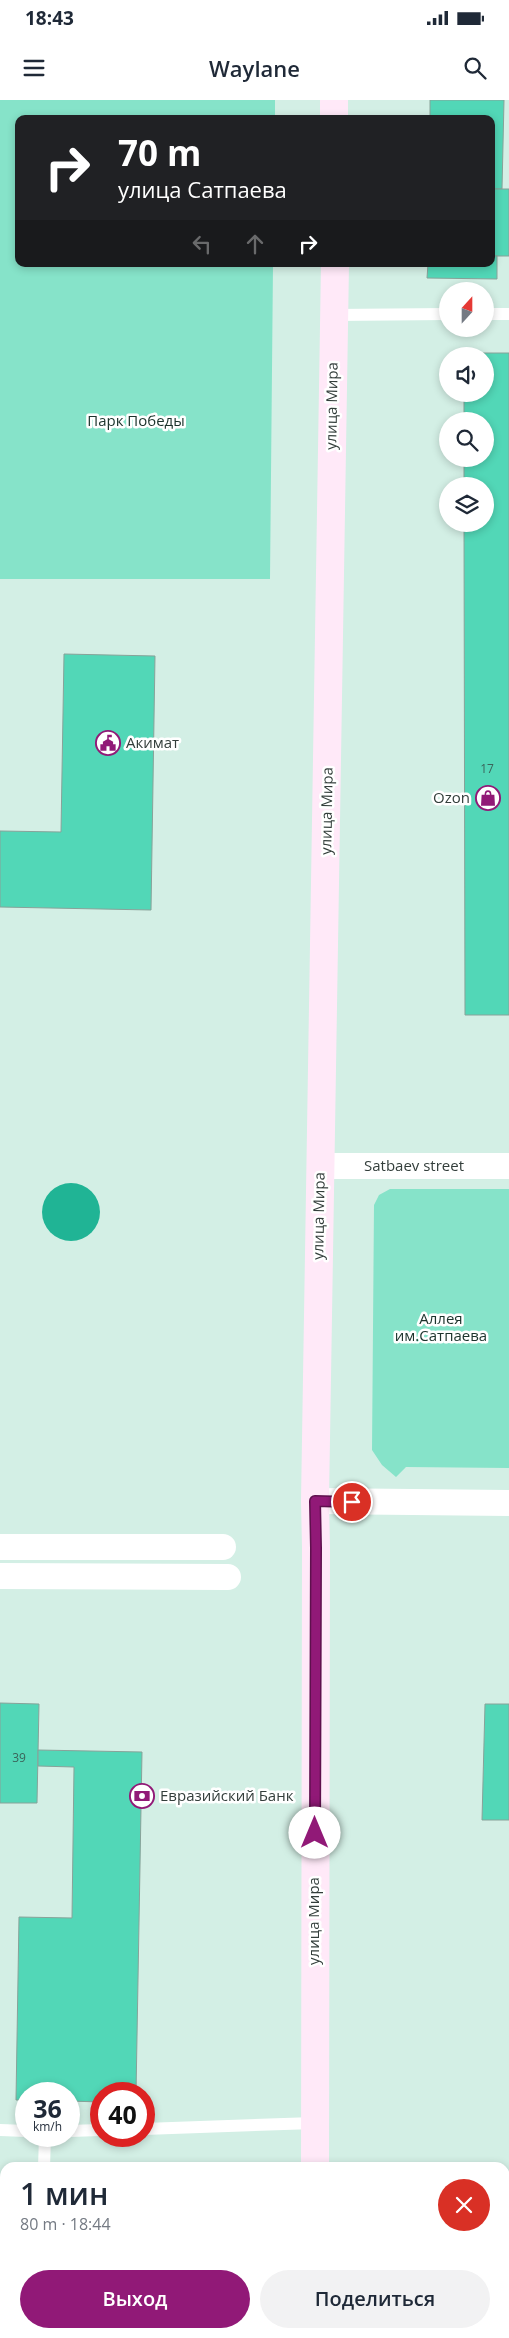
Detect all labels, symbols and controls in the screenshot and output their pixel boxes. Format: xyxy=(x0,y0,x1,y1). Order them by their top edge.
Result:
text: 18:43 xyxy=(25,5,74,31)
text: Waylane xyxy=(209,53,300,83)
icon: menu xyxy=(20,54,48,82)
icon: search xyxy=(461,54,489,82)
text: 70 m xyxy=(118,129,201,176)
icon: right xyxy=(35,135,100,200)
text: улица Сатпаева xyxy=(118,174,287,204)
icon: left xyxy=(188,230,216,258)
icon: ahead xyxy=(241,230,269,258)
icon: right xyxy=(294,230,322,258)
north arrow xyxy=(439,282,494,338)
map controls xyxy=(439,282,494,532)
button: sound xyxy=(439,347,494,402)
street label: улица Мира xyxy=(320,362,342,450)
park label: Парк Победы xyxy=(87,410,185,430)
button: search xyxy=(439,412,494,467)
button: layers xyxy=(439,477,494,532)
public building icon: Акимат xyxy=(95,730,121,756)
place label: Акимат xyxy=(126,732,179,752)
house number: 17 xyxy=(480,760,494,777)
street label: улица Мира xyxy=(315,767,337,855)
shop icon: Ozon xyxy=(475,785,501,811)
place label: Ozon xyxy=(433,787,470,807)
street label: Satbaev street xyxy=(364,1155,464,1175)
street label: улица Мира xyxy=(307,1172,329,1260)
park label: Аллея им.Сатпаева xyxy=(395,1308,487,1345)
pin xyxy=(331,1481,373,1523)
icon: arrive xyxy=(338,1488,366,1516)
house number: 39 xyxy=(12,1749,26,1766)
bank icon: Евразийский Банк xyxy=(129,1783,155,1809)
place label: Евразийский Банк xyxy=(160,1785,294,1805)
position arrow xyxy=(288,1806,340,1858)
street label: улица Мира xyxy=(303,1877,323,1965)
speed limit sign: 40 xyxy=(90,2082,155,2147)
text: 36 xyxy=(33,2091,62,2125)
text: km/h xyxy=(33,2118,62,2135)
text: 1 мин xyxy=(20,2173,108,2214)
button: close xyxy=(438,2179,490,2231)
text: 80 m · 18:44 xyxy=(20,2213,111,2235)
button: Выход xyxy=(20,2270,250,2328)
button: Поделиться xyxy=(260,2270,490,2328)

